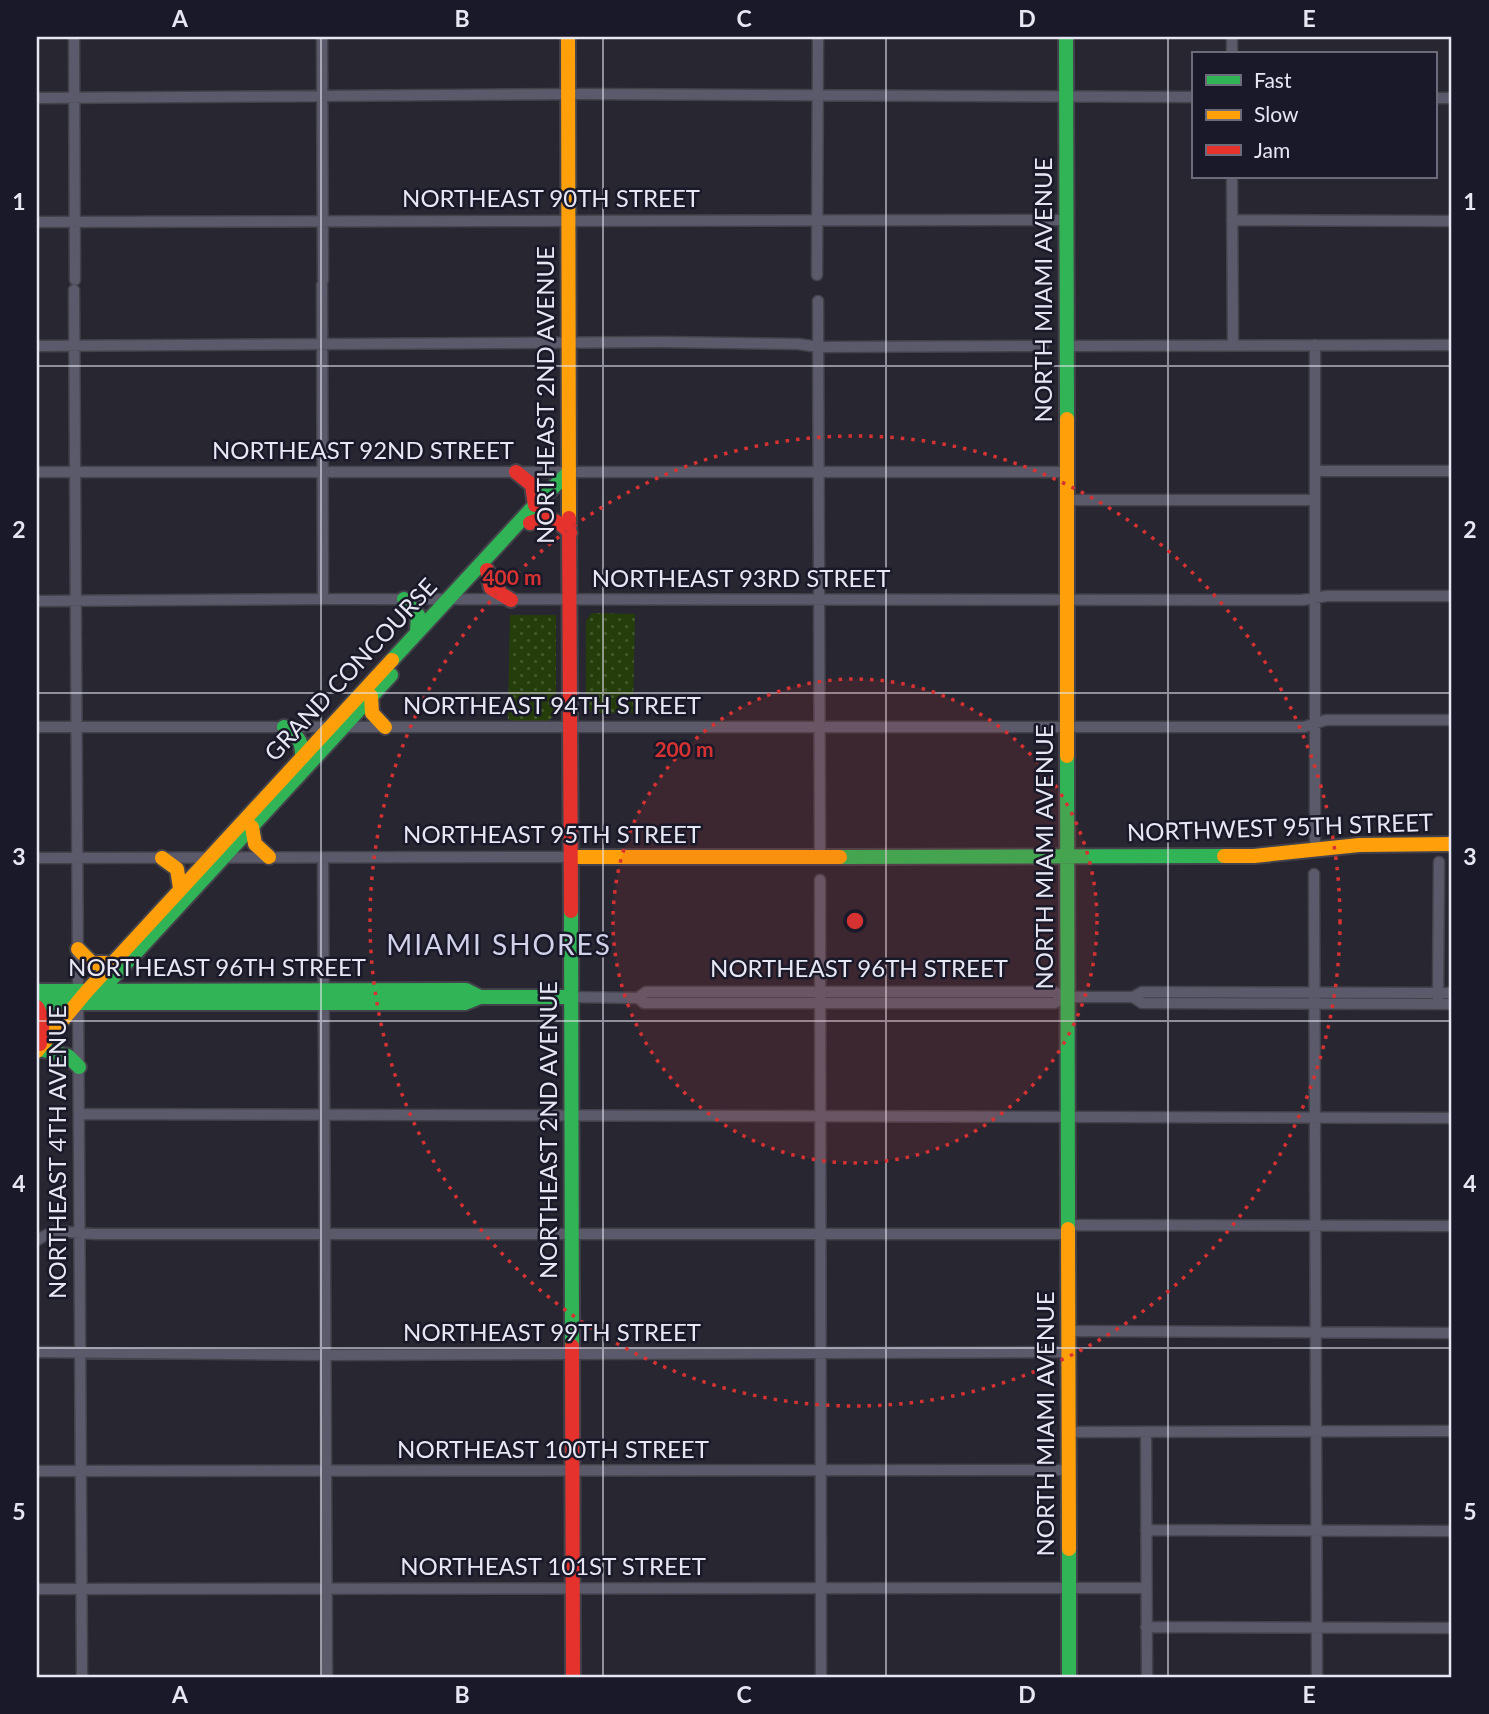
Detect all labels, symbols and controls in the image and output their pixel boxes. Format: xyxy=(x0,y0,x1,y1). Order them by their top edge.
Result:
text: A xyxy=(171,4,189,32)
text: B xyxy=(454,4,470,32)
text: C xyxy=(736,4,752,32)
text: D xyxy=(1018,4,1036,32)
text: E xyxy=(1302,4,1316,32)
legend xyxy=(1192,52,1436,178)
text: Fast xyxy=(1254,67,1292,92)
text: Slow xyxy=(1254,101,1299,126)
text: Jam xyxy=(1254,137,1290,162)
street label: NORTH MIAMI AVENUE xyxy=(1028,157,1057,423)
street label: NORTHEAST 90TH STREET xyxy=(402,183,700,212)
text: 1 xyxy=(12,187,26,215)
text: 1 xyxy=(1463,187,1477,215)
street label: NORTHEAST 2ND AVENUE xyxy=(530,246,559,544)
street label: NORTHEAST 92ND STREET xyxy=(212,435,514,464)
text: 2 xyxy=(12,515,26,543)
text: 2 xyxy=(1463,515,1477,543)
street label: NORTHEAST 93RD STREET xyxy=(592,563,890,592)
text: 400 m xyxy=(482,564,542,589)
street label: GRAND CONCOURSE xyxy=(258,572,442,766)
street label: NORTHEAST 94TH STREET xyxy=(403,690,701,719)
street label: NORTH MIAMI AVENUE xyxy=(1029,724,1058,990)
text: 200 m xyxy=(654,736,714,761)
street label: NORTHWEST 95TH STREET xyxy=(1126,807,1434,846)
street label: NORTHEAST 95TH STREET xyxy=(403,819,701,848)
text: 3 xyxy=(12,842,26,870)
text: 3 xyxy=(1463,842,1477,870)
centre of rings xyxy=(843,909,867,933)
district label: MIAMI SHORES xyxy=(386,927,612,961)
street label: NORTHEAST 96TH STREET xyxy=(68,952,366,981)
street label: NORTHEAST 96TH STREET xyxy=(710,953,1008,982)
street label: NORTHEAST 2ND AVENUE xyxy=(533,981,562,1279)
street label: NORTHEAST 4TH AVENUE xyxy=(42,1005,71,1299)
text: 4 xyxy=(12,1169,26,1197)
text: 4 xyxy=(1463,1169,1477,1197)
street label: NORTH MIAMI AVENUE xyxy=(1030,1291,1059,1557)
street label: NORTHEAST 99TH STREET xyxy=(403,1317,701,1346)
street label: NORTHEAST 100TH STREET xyxy=(397,1434,709,1463)
text: 5 xyxy=(12,1497,26,1525)
text: 5 xyxy=(1463,1497,1477,1525)
street label: NORTHEAST 101ST STREET xyxy=(400,1551,706,1580)
text: A xyxy=(171,1680,189,1708)
text: B xyxy=(454,1680,470,1708)
text: C xyxy=(736,1680,752,1708)
text: D xyxy=(1018,1680,1036,1708)
text: E xyxy=(1302,1680,1316,1708)

